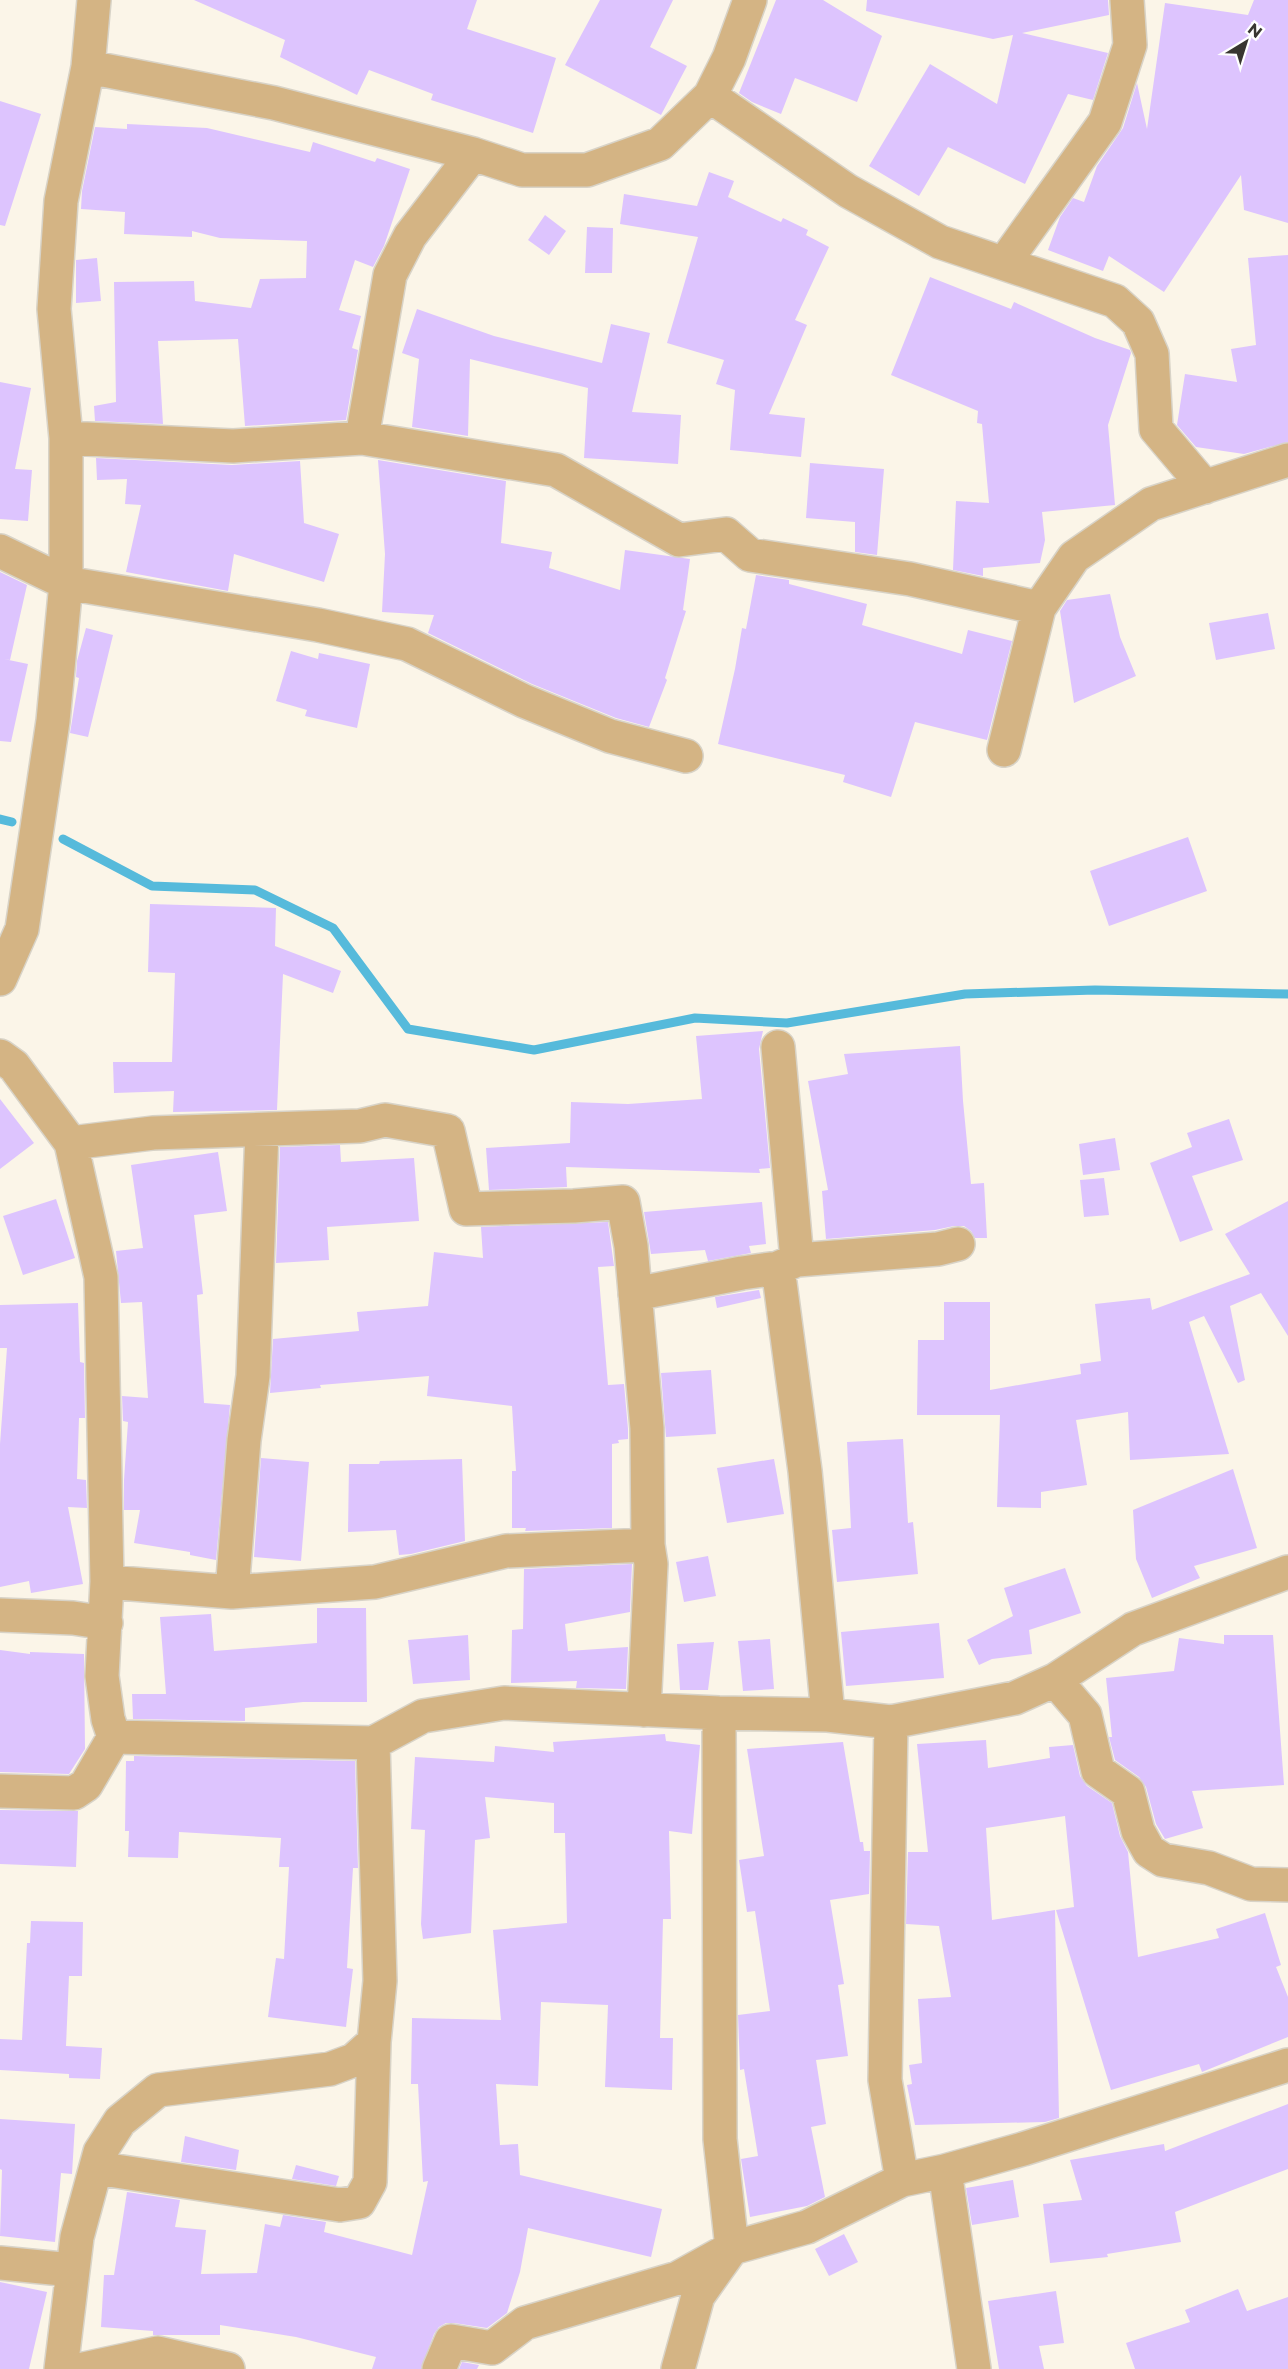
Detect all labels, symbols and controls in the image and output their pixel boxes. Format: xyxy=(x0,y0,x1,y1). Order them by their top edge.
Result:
north arrow xyxy=(1216,12,1276,72)
text: N xyxy=(1244,19,1266,42)

